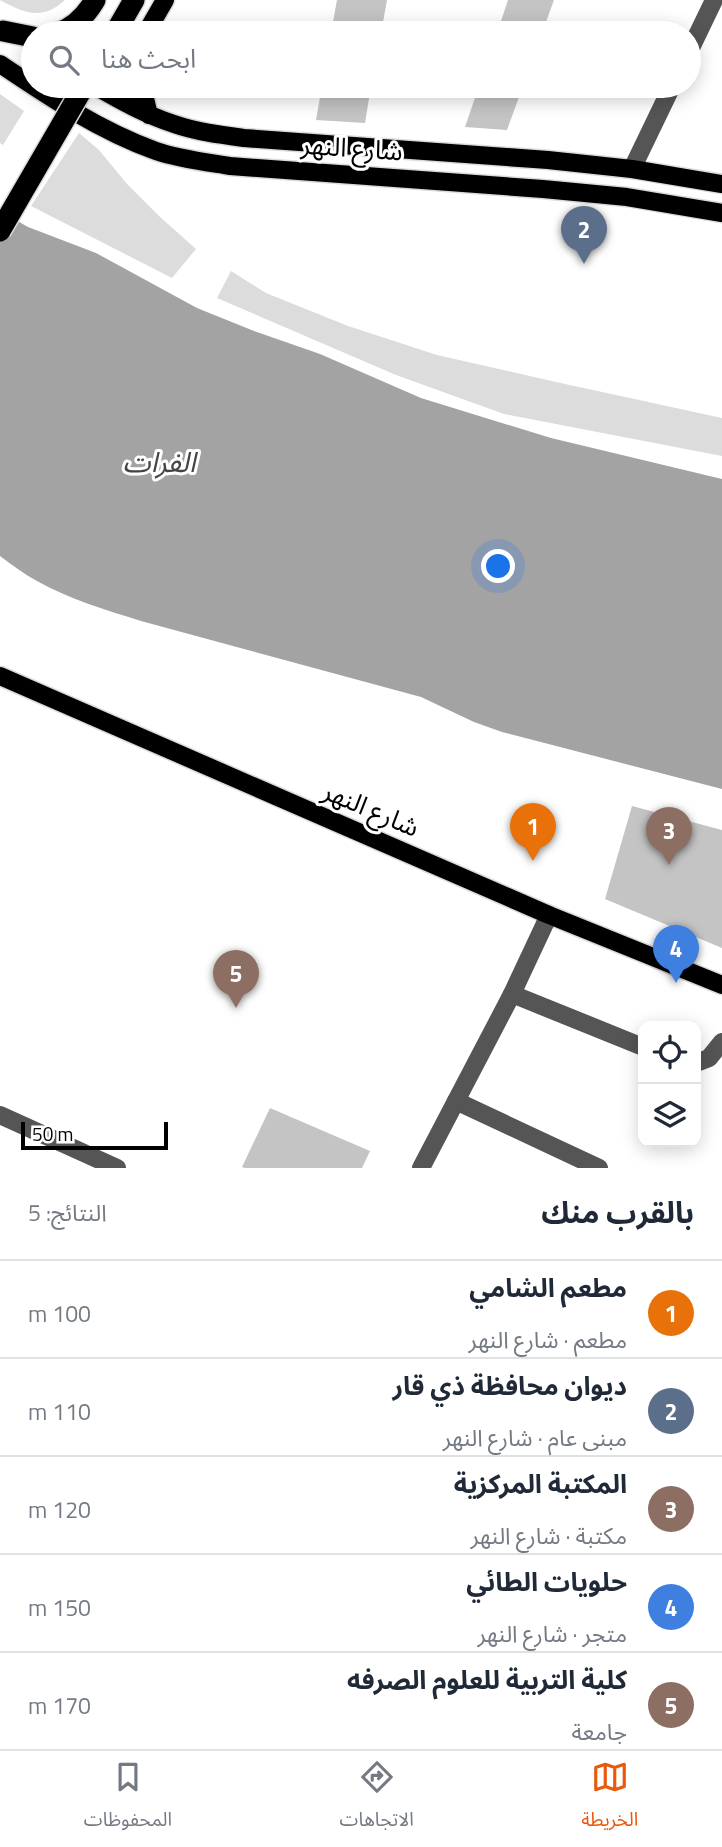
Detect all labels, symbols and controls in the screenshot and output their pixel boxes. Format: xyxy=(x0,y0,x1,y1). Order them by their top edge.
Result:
search box xyxy=(21,21,701,98)
text: ابحث هنا xyxy=(101,39,196,78)
icon: search xyxy=(45,41,83,79)
street label: شارع النهر xyxy=(299,124,404,171)
pin: 2 xyxy=(561,206,607,264)
water label: الفرات xyxy=(123,440,199,483)
your location xyxy=(481,549,515,583)
street label: شارع النهر xyxy=(316,770,426,846)
pin: 1 xyxy=(510,803,556,861)
pin: 3 xyxy=(646,807,692,865)
pin: 4 xyxy=(653,925,699,983)
pin: 5 xyxy=(213,950,259,1008)
map controls xyxy=(638,1021,701,1147)
button: locate xyxy=(638,1021,701,1084)
button: layers xyxy=(638,1084,701,1147)
scale bar xyxy=(21,1119,168,1151)
text: 50 m xyxy=(32,1119,73,1148)
text: بالقرب منك xyxy=(541,1189,694,1235)
text: النتائج: 5 xyxy=(28,1195,107,1230)
text: مطعم الشامي xyxy=(469,1268,627,1307)
text: 100 m xyxy=(28,1296,91,1331)
text: 1 xyxy=(665,1296,677,1331)
text: مطعم · شارع النهر xyxy=(469,1322,627,1357)
text: ديوان محافظة ذي قار xyxy=(392,1366,627,1405)
text: 110 m xyxy=(28,1394,91,1429)
text: 2 xyxy=(665,1394,677,1429)
text: مبنى عام · شارع النهر xyxy=(443,1420,627,1455)
text: المكتبة المركزية xyxy=(454,1464,627,1503)
text: 120 m xyxy=(28,1492,91,1527)
text: 3 xyxy=(665,1492,677,1527)
text: مكتبة · شارع النهر xyxy=(470,1518,627,1553)
text: حلويات الطائي xyxy=(466,1562,627,1601)
text: 150 m xyxy=(28,1590,91,1625)
text: 4 xyxy=(665,1590,677,1625)
text: متجر · شارع النهر xyxy=(477,1616,627,1651)
text: كلية التربية للعلوم الصرفه xyxy=(347,1660,627,1699)
text: 170 m xyxy=(28,1688,91,1723)
text: 5 xyxy=(665,1688,677,1723)
text: جامعة xyxy=(572,1714,627,1749)
tab: المحفوظات xyxy=(84,1758,172,1840)
tab: الاتجاهات xyxy=(340,1758,414,1840)
tab: الخريطة xyxy=(581,1758,638,1840)

